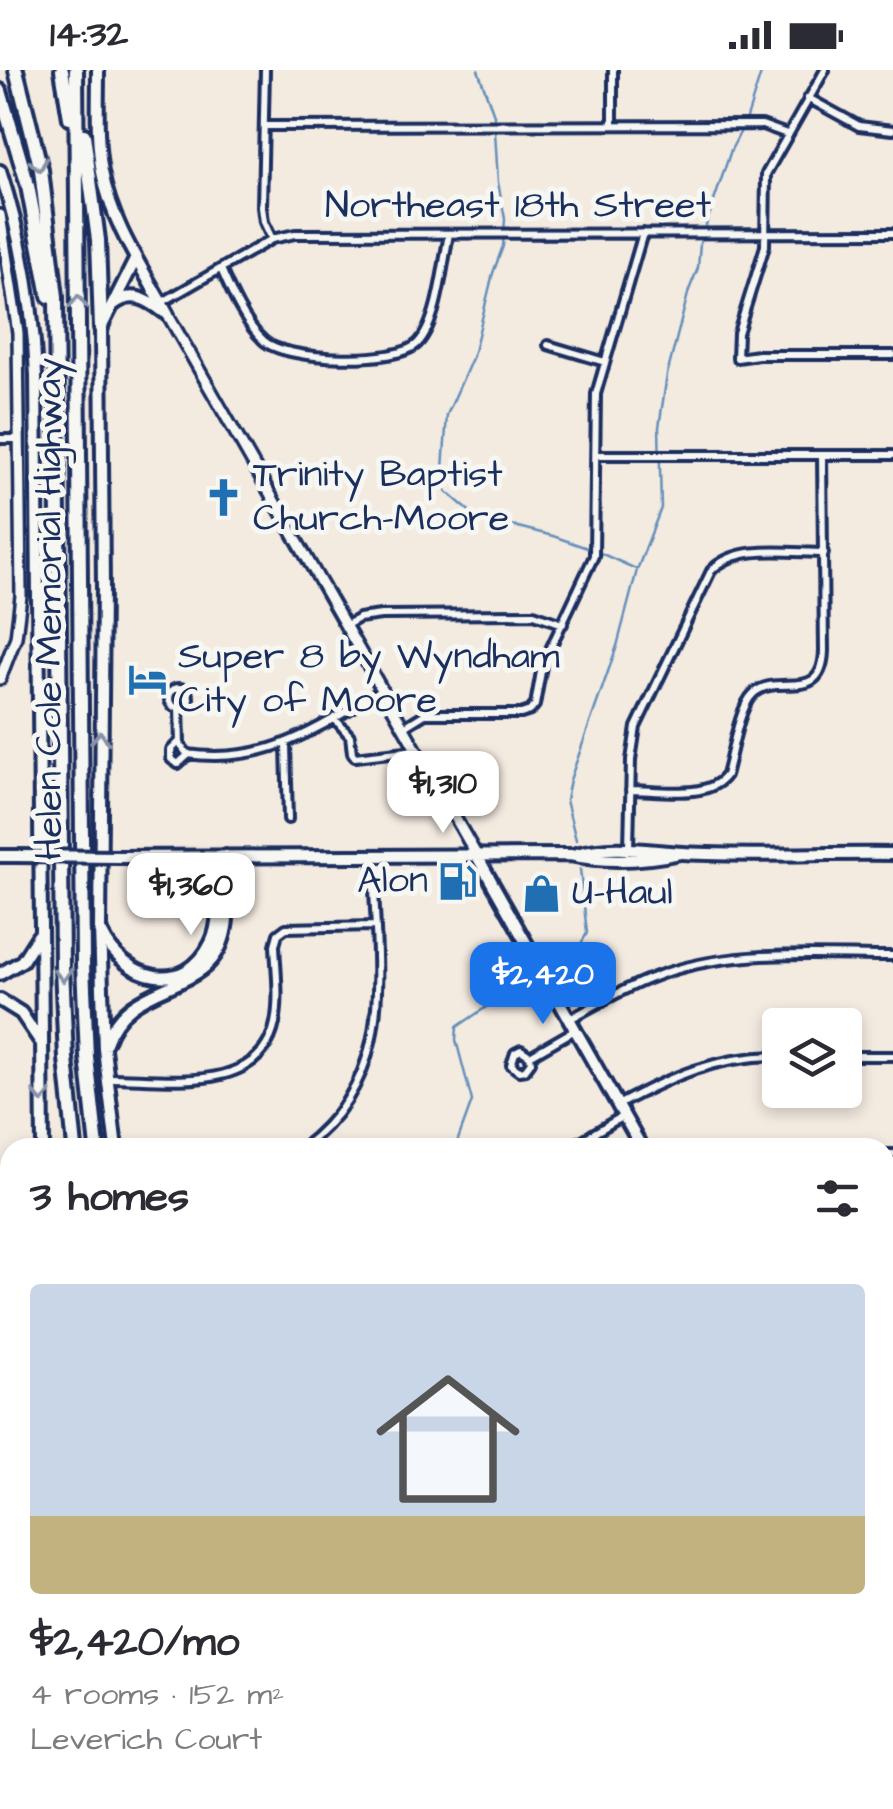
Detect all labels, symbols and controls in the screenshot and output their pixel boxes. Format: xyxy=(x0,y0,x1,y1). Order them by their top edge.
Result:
text: 14:32 xyxy=(50,9,128,61)
one-way arrow xyxy=(28,156,49,173)
street label: Northeast 18th Street xyxy=(325,180,711,232)
one-way arrow xyxy=(68,294,89,310)
street label: Helen Cole Memorial Highway xyxy=(24,358,77,860)
place label: Trinity Baptist Church-Moore xyxy=(253,449,509,545)
church icon: Trinity Baptist Church-Moore xyxy=(202,476,244,518)
place label: Super 8 by Wyndham City of Moore xyxy=(178,631,560,728)
hotel icon: Super 8 by Wyndham City of Moore xyxy=(127,658,169,700)
one-way arrow xyxy=(90,730,111,746)
pin: $1,310 xyxy=(362,751,524,836)
text: $1,310 xyxy=(409,761,477,806)
pin: $1,360 xyxy=(110,853,272,938)
place label: Alon xyxy=(357,855,428,907)
fuel station icon: Alon xyxy=(437,860,479,902)
text: $1,360 xyxy=(149,863,233,908)
place label: U-Haul xyxy=(572,867,673,919)
shop icon: U-Haul xyxy=(521,872,563,914)
pin: $2,420 xyxy=(462,942,624,1027)
text: $2,420 xyxy=(492,952,594,997)
one-way arrow xyxy=(52,967,73,983)
map controls xyxy=(762,1008,862,1108)
button: layers xyxy=(762,1008,862,1108)
one-way arrow xyxy=(31,1088,53,1104)
text: 3 homes xyxy=(30,1169,189,1227)
icon: filters xyxy=(810,1171,865,1226)
icon: home xyxy=(358,1349,538,1529)
text: $2,420/mo xyxy=(30,1614,239,1672)
text: 4 rooms · 152 m² xyxy=(30,1672,284,1717)
text: Leverich Court xyxy=(30,1717,262,1762)

